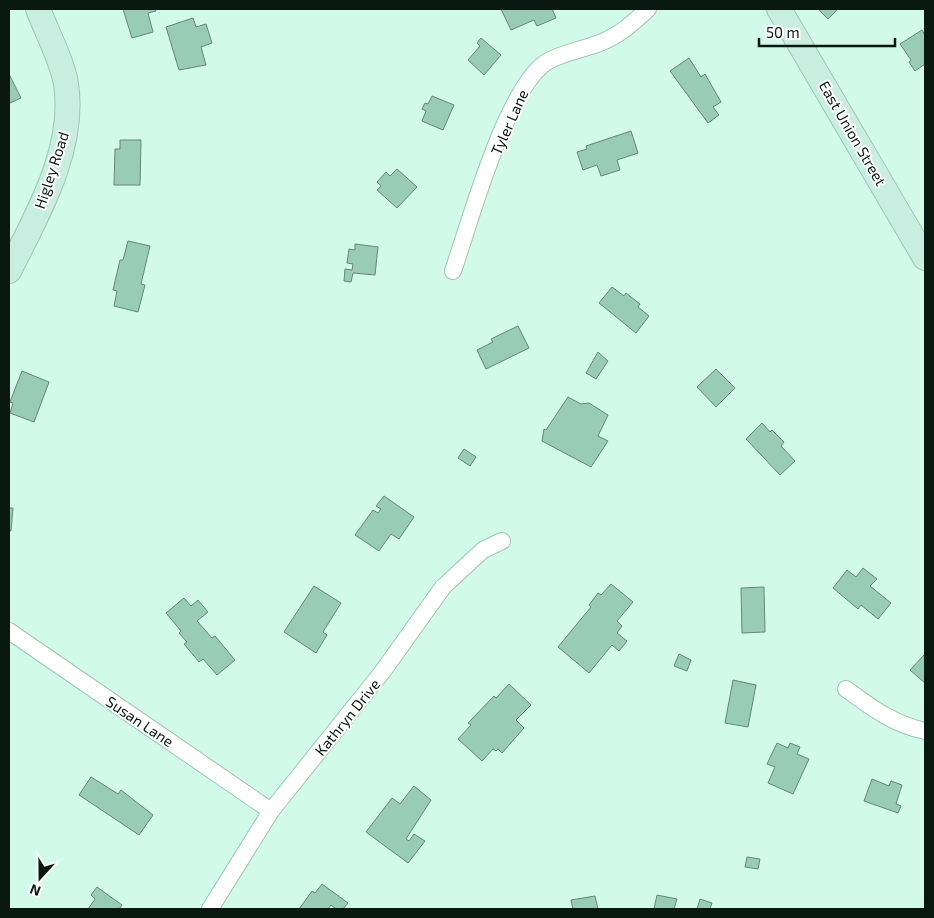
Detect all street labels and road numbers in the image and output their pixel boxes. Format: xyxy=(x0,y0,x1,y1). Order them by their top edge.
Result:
street label: East Union Street xyxy=(816,77,890,189)
street label: Tyler Lane xyxy=(487,86,531,158)
street label: Higley Road xyxy=(30,129,72,211)
street label: Kathryn Drive xyxy=(311,675,383,759)
street label: Susan Lane xyxy=(103,692,177,750)

